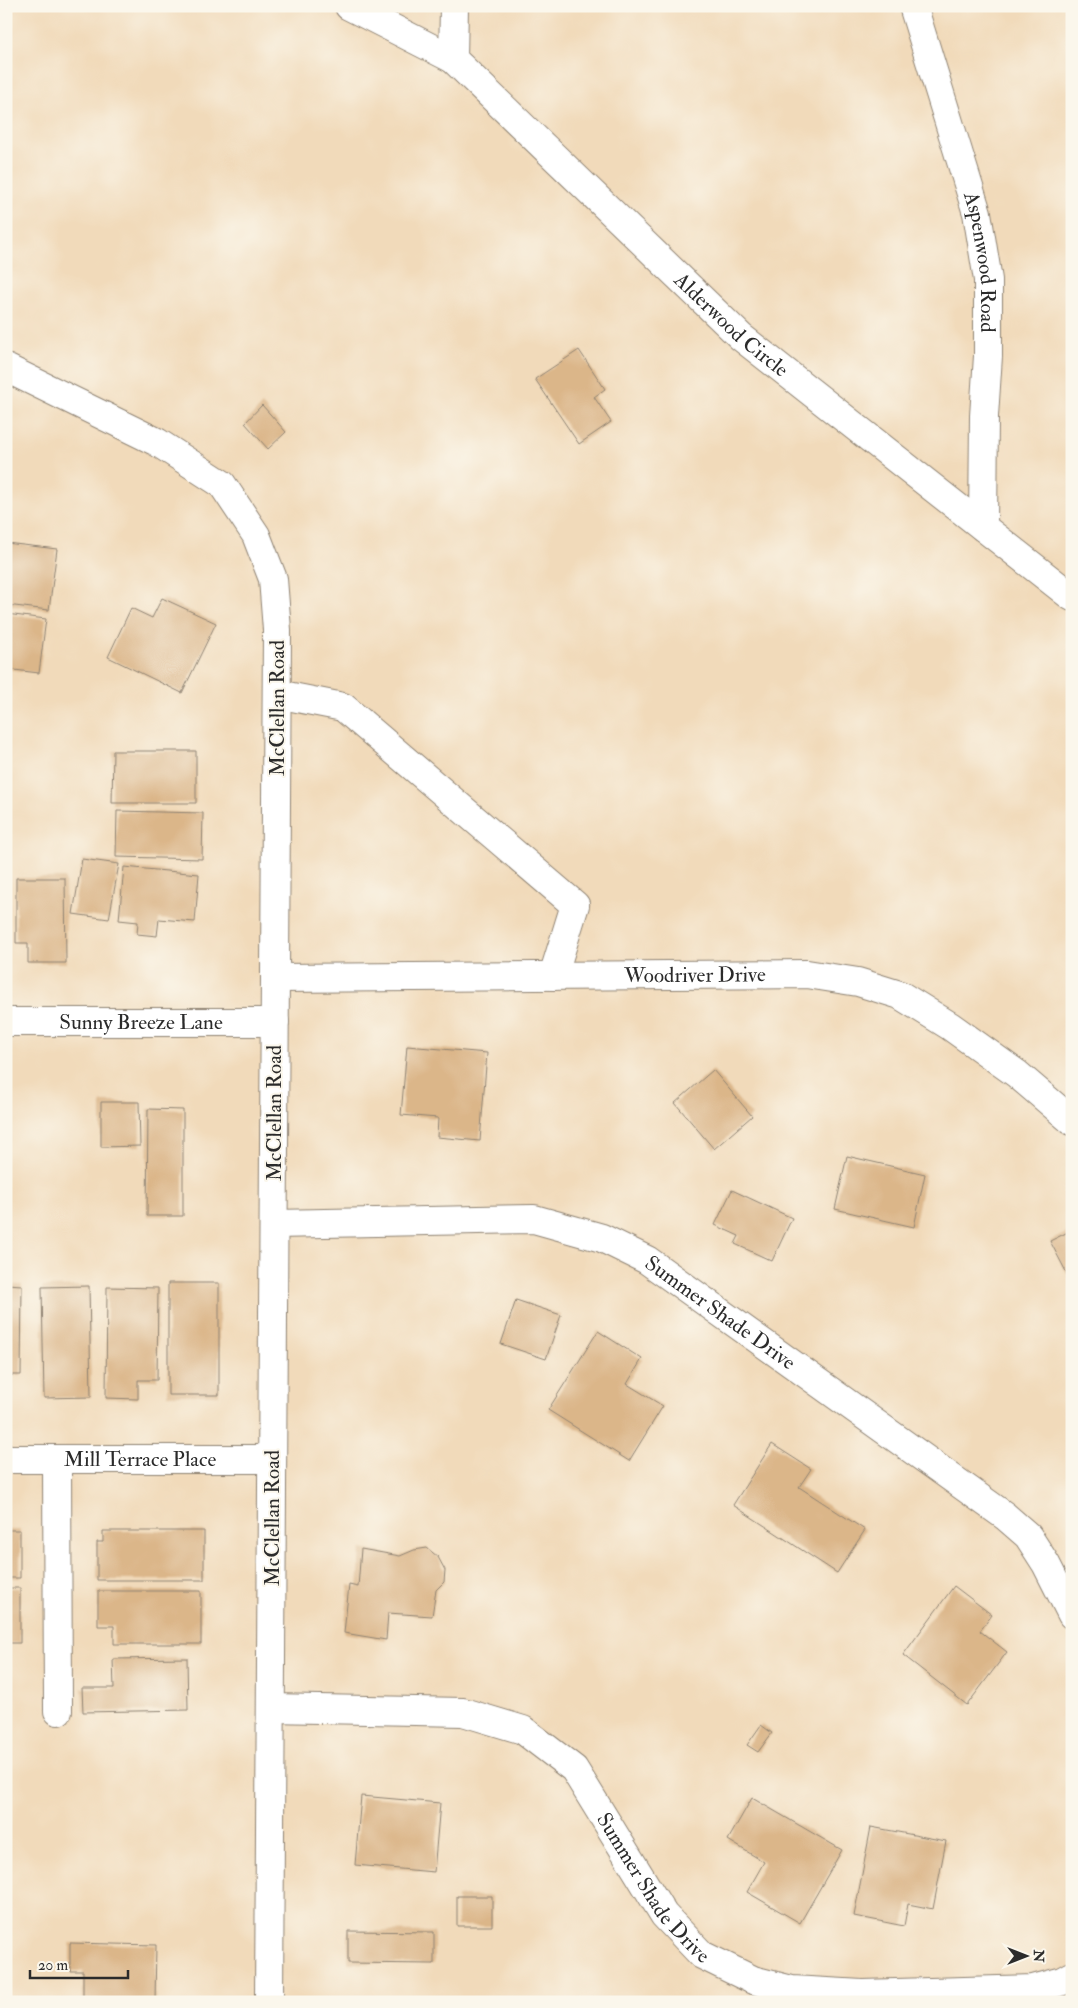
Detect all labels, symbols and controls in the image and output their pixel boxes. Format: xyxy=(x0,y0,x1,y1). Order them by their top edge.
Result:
street label: Aspenwood Road xyxy=(957,187,1002,333)
street label: Alderwood Circle xyxy=(668,266,794,383)
street label: McClellan Road xyxy=(264,639,291,776)
street label: Woodriver Drive xyxy=(623,961,766,989)
street label: Sunny Breeze Lane xyxy=(59,1009,223,1036)
street label: McClellan Road xyxy=(261,1044,288,1181)
street label: Summer Shade Drive xyxy=(640,1249,801,1376)
street label: Mill Terrace Place xyxy=(64,1446,216,1473)
street label: McClellan Road xyxy=(259,1449,286,1586)
street label: Summer Shade Drive xyxy=(591,1808,713,1970)
north arrow xyxy=(1000,1930,1050,1980)
scale bar xyxy=(30,1948,128,1980)
text: N xyxy=(1030,1949,1047,1963)
text: 20 m xyxy=(38,1956,68,1975)

